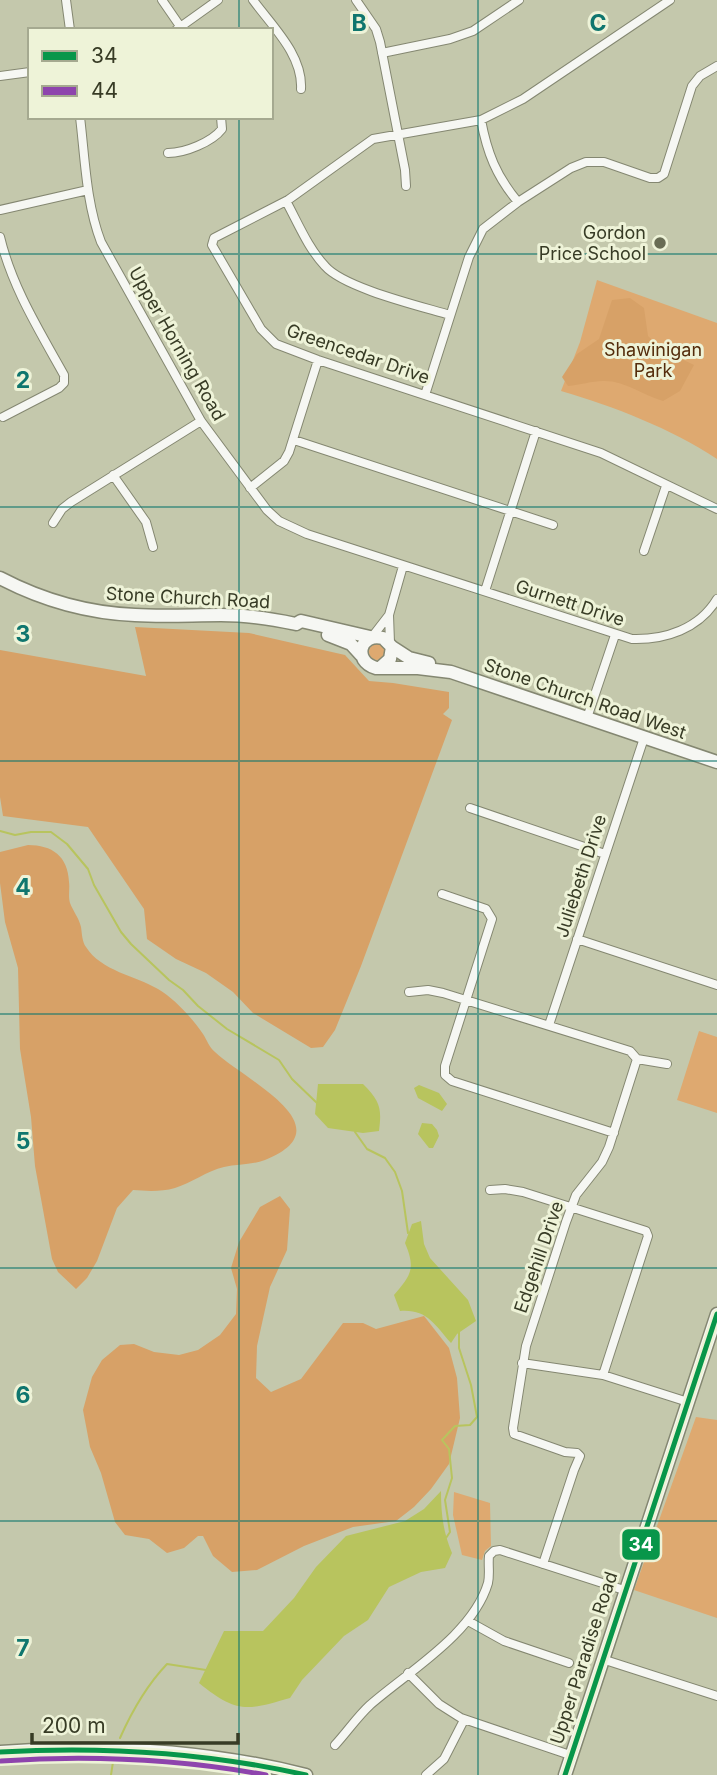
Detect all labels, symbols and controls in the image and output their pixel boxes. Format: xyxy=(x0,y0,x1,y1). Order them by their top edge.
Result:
text: B xyxy=(351,9,367,37)
text: C xyxy=(589,9,607,37)
legend xyxy=(28,28,273,119)
text: 34 xyxy=(91,43,118,68)
text: 44 xyxy=(91,78,118,103)
place label: Gordon Price School xyxy=(539,222,646,264)
marker: Gordon Price School xyxy=(652,235,668,251)
street label: Upper Horning Road xyxy=(125,263,230,424)
street label: Greencedar Drive xyxy=(284,319,432,388)
park label: Shawinigan Park xyxy=(604,339,702,381)
text: 2 xyxy=(16,366,30,394)
street label: Gurnett Drive xyxy=(513,575,627,630)
street label: Stone Church Road xyxy=(105,583,271,612)
text: 3 xyxy=(16,620,30,648)
street label: Stone Church Road West xyxy=(481,654,689,743)
street label: Juliebeth Drive xyxy=(551,812,610,940)
text: 4 xyxy=(15,873,31,901)
text: 5 xyxy=(16,1127,30,1155)
street label: Edgehill Drive xyxy=(510,1198,567,1315)
text: 6 xyxy=(16,1381,30,1409)
line badge: 34 xyxy=(621,1528,661,1561)
text: 34 xyxy=(628,1533,654,1556)
street label: Upper Paradise Road xyxy=(546,1569,621,1747)
text: 7 xyxy=(16,1634,30,1662)
scale bar xyxy=(32,1702,238,1746)
text: 200 m xyxy=(42,1713,106,1738)

